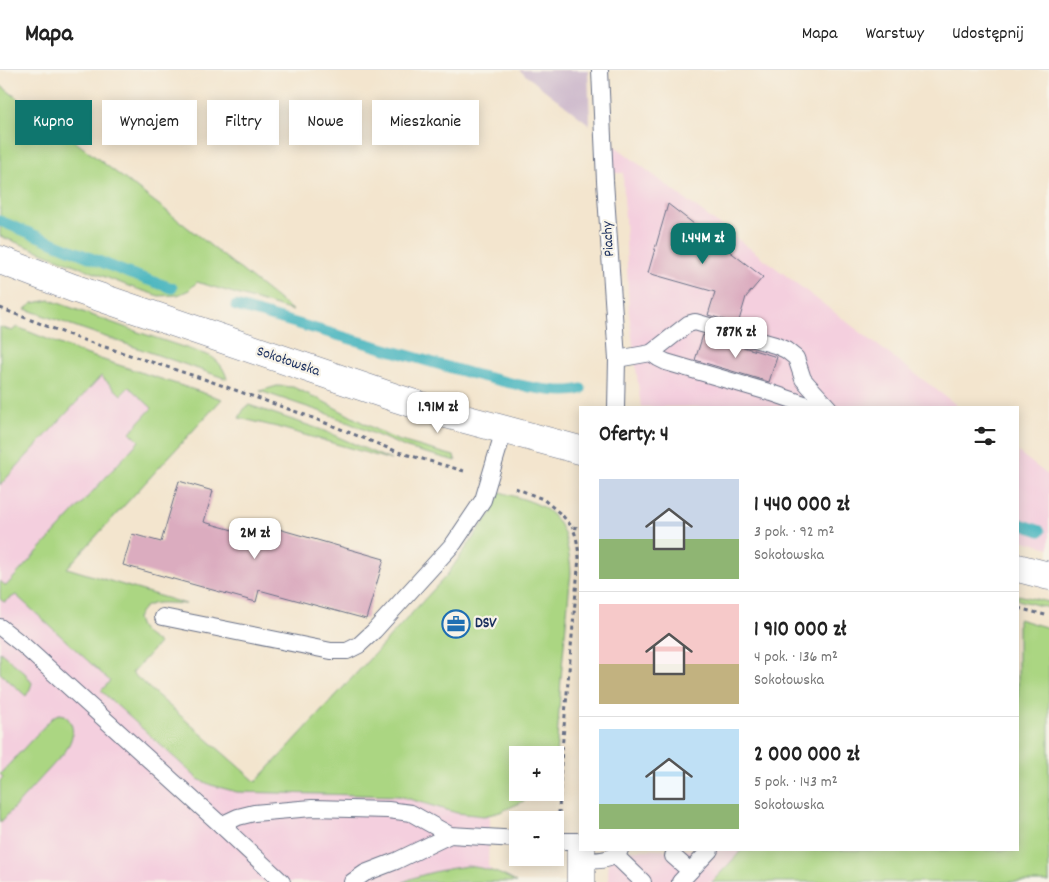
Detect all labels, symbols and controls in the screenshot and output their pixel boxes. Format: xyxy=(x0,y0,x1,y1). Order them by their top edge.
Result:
text: Mapa xyxy=(25,18,73,52)
text: Mapa xyxy=(802,22,838,47)
text: Warstwy xyxy=(866,22,924,47)
text: Udostępnij xyxy=(952,22,1024,47)
chip: Kupno xyxy=(15,100,92,145)
chip: Wynajem xyxy=(102,100,197,145)
chip: Filtry xyxy=(207,100,279,145)
chip: Nowe xyxy=(289,100,362,145)
chip: Mieszkanie xyxy=(372,100,479,145)
street label: Piachy xyxy=(597,220,621,258)
pin: 1.44M zł xyxy=(651,222,755,265)
text: 1.44M zł xyxy=(682,227,724,250)
pin: 787K zł xyxy=(690,316,782,359)
text: 787K zł xyxy=(716,321,756,344)
street label: Sokołowska xyxy=(253,341,324,383)
pin: 1.91M zł xyxy=(386,392,490,434)
text: 1.91M zł xyxy=(418,396,458,419)
text: Oferty: 4 xyxy=(599,421,669,451)
icon: filters xyxy=(971,422,999,450)
text: 1 440 000 zł xyxy=(754,491,850,521)
icon: home xyxy=(639,499,699,559)
pin: 2M zł xyxy=(220,518,290,560)
text: 3 pok. · 92 m² xyxy=(754,521,834,544)
text: 2M zł xyxy=(240,522,270,545)
text: Sokołowska xyxy=(754,544,824,567)
office icon: DSV xyxy=(441,609,471,639)
place label: DSV xyxy=(475,613,497,635)
text: 1 910 000 zł xyxy=(754,616,846,646)
icon: home xyxy=(639,624,699,684)
text: 4 pok. · 136 m² xyxy=(754,646,838,669)
text: Sokołowska xyxy=(754,669,824,692)
text: 2 000 000 zł xyxy=(754,741,860,771)
map controls xyxy=(509,746,564,866)
button: + xyxy=(509,746,564,801)
icon: home xyxy=(639,749,699,809)
text: 5 pok. · 143 m² xyxy=(754,771,838,794)
text: Sokołowska xyxy=(754,794,824,817)
button: − xyxy=(509,811,564,866)

